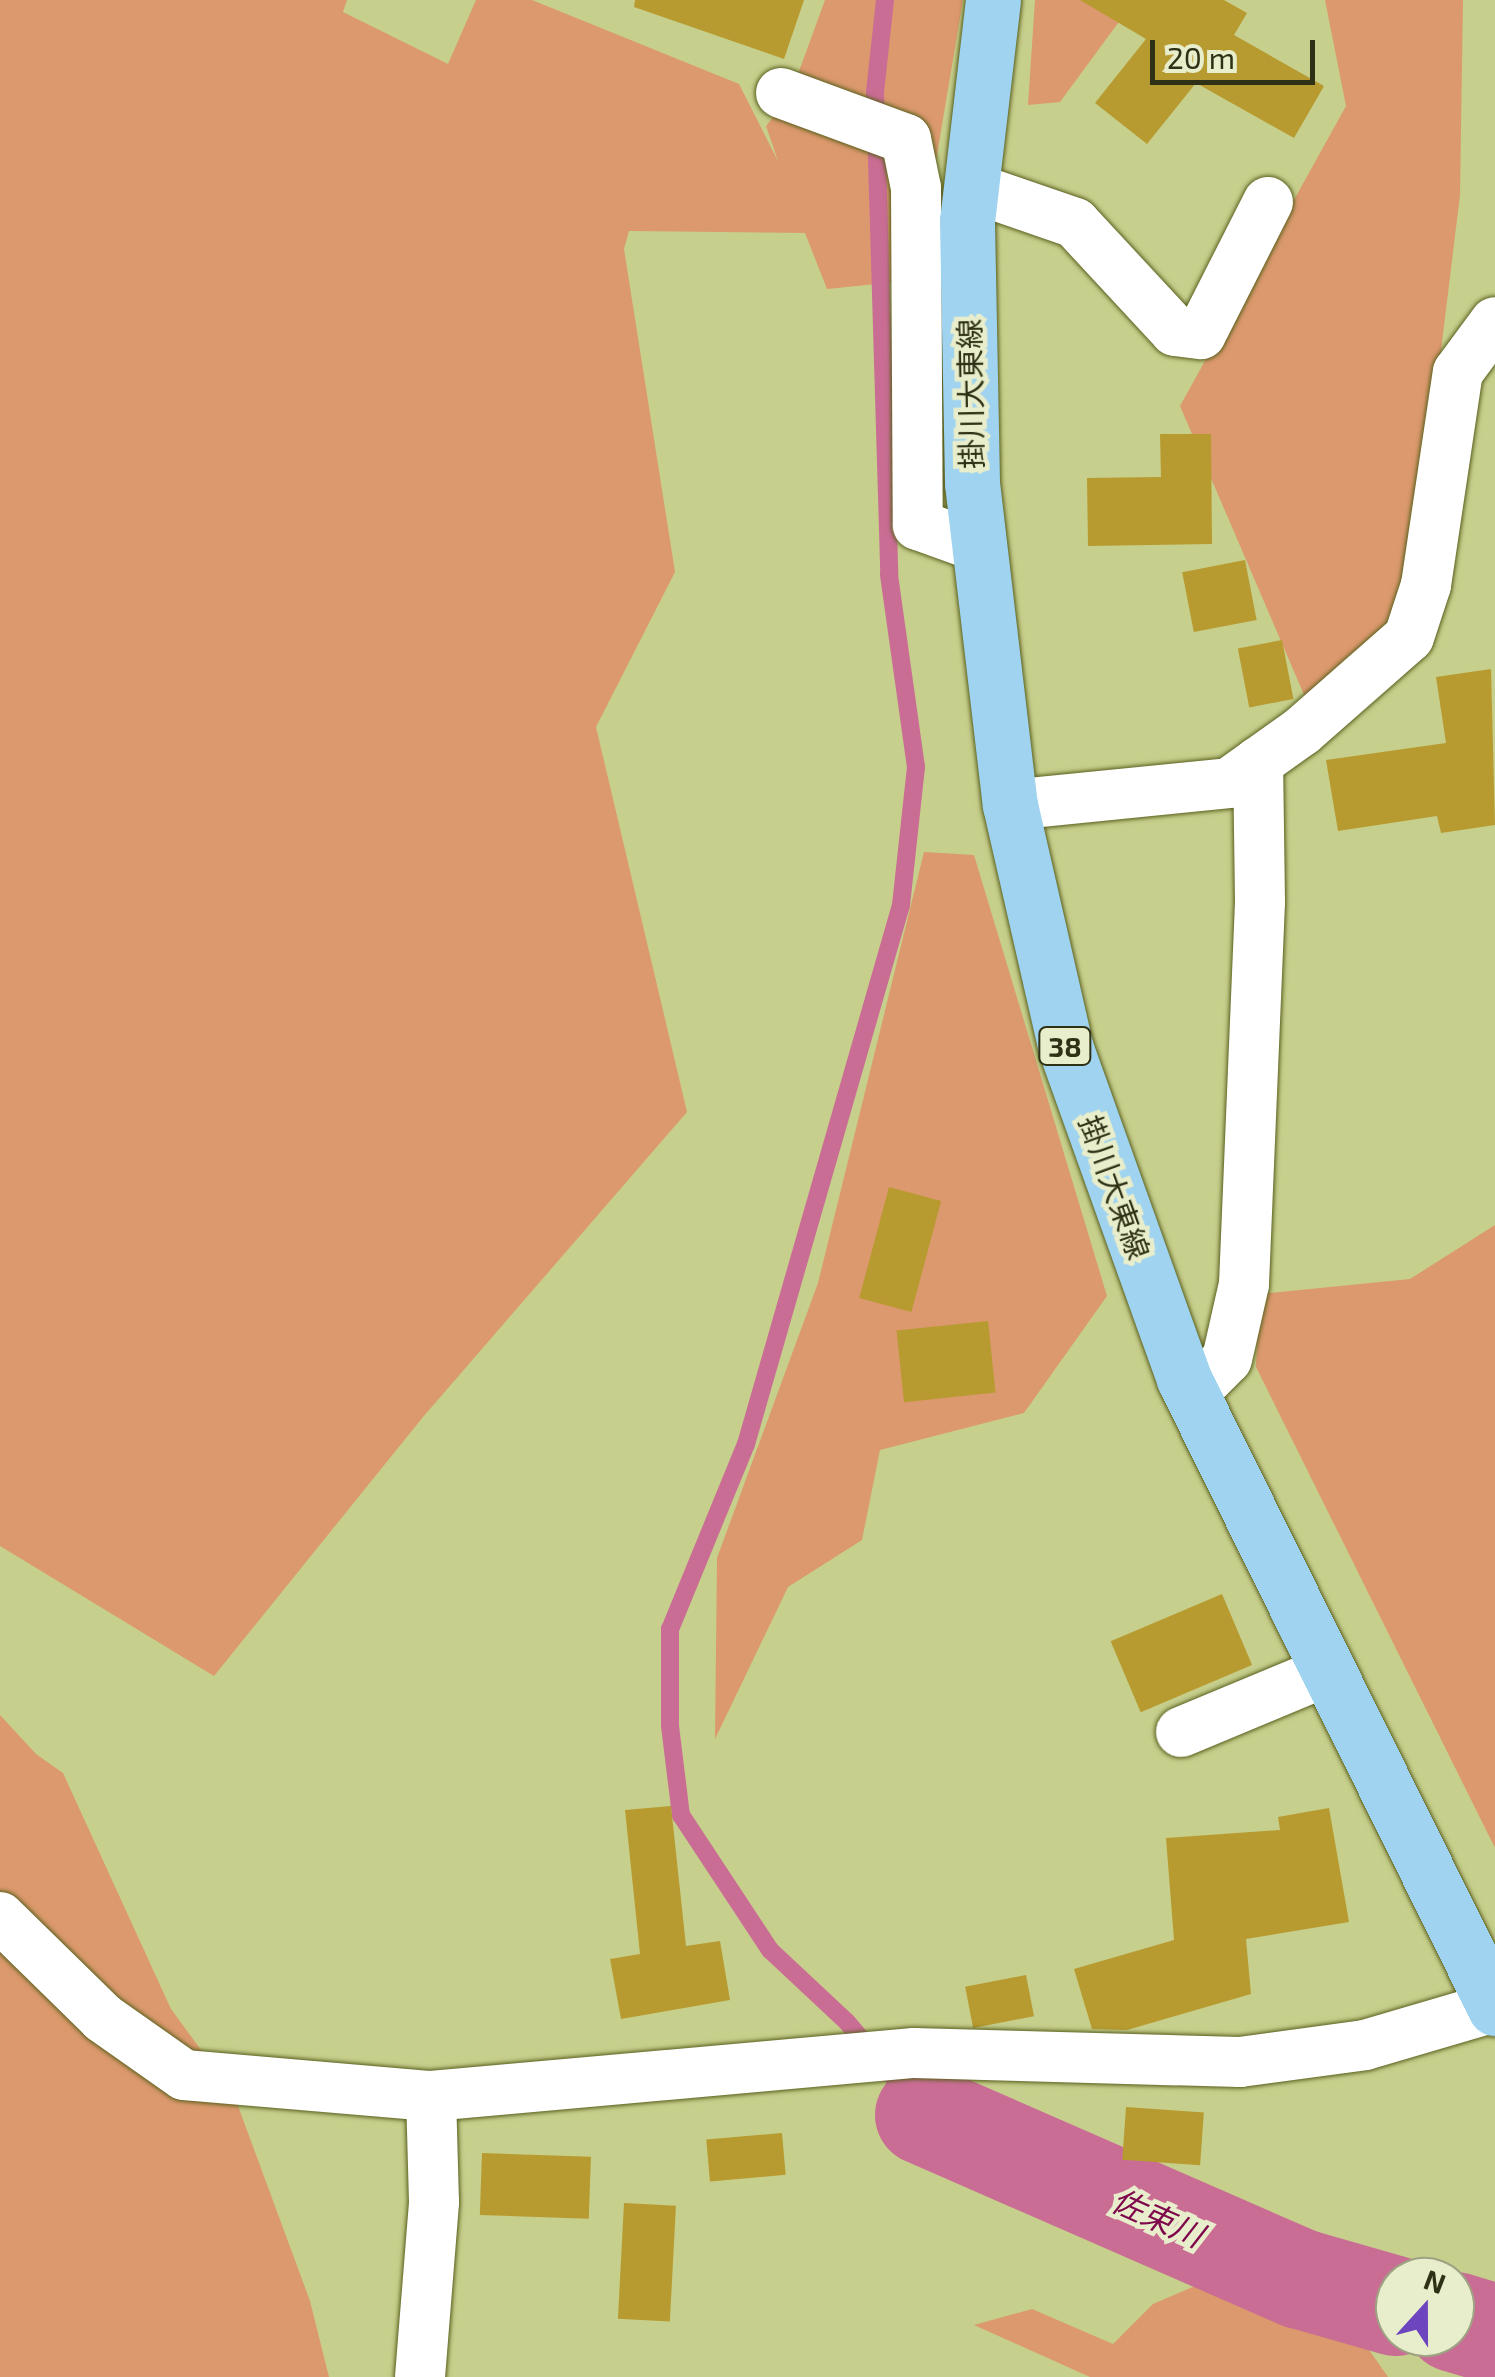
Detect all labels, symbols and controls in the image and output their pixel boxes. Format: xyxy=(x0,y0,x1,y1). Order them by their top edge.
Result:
scale bar xyxy=(1155,20,1320,82)
text: 20 m xyxy=(1167,39,1235,75)
street label: 掛川大東線 xyxy=(951,319,989,469)
road number: 38 xyxy=(1038,1023,1092,1069)
street label: 掛川大東線 xyxy=(1072,1110,1158,1264)
water label: 佐束川 xyxy=(1106,2180,1210,2254)
north arrow xyxy=(1375,2257,1475,2357)
text: N xyxy=(1420,2261,1451,2300)

